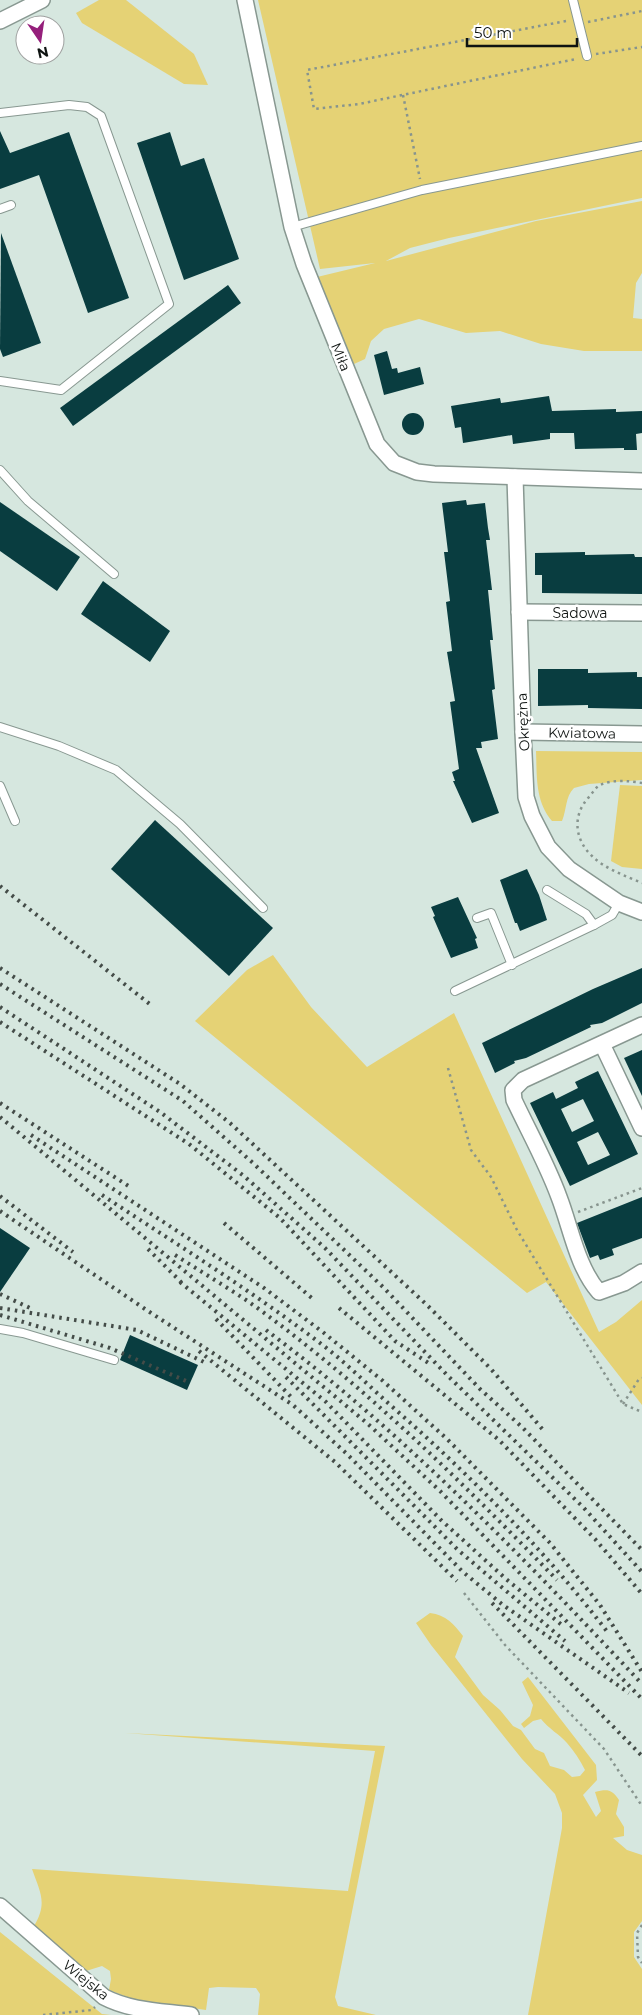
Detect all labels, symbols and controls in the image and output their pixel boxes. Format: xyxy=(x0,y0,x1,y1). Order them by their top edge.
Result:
north arrow xyxy=(15,15,65,65)
scale bar xyxy=(467,15,577,47)
text: 50 m xyxy=(474,23,512,42)
text: N xyxy=(35,43,50,63)
street label: Miła xyxy=(327,340,355,374)
street label: Sadowa xyxy=(552,604,608,622)
street label: Okrężna xyxy=(512,692,534,752)
street label: Kwiatowa xyxy=(548,723,616,743)
street label: Wiejska xyxy=(59,1956,113,2004)

